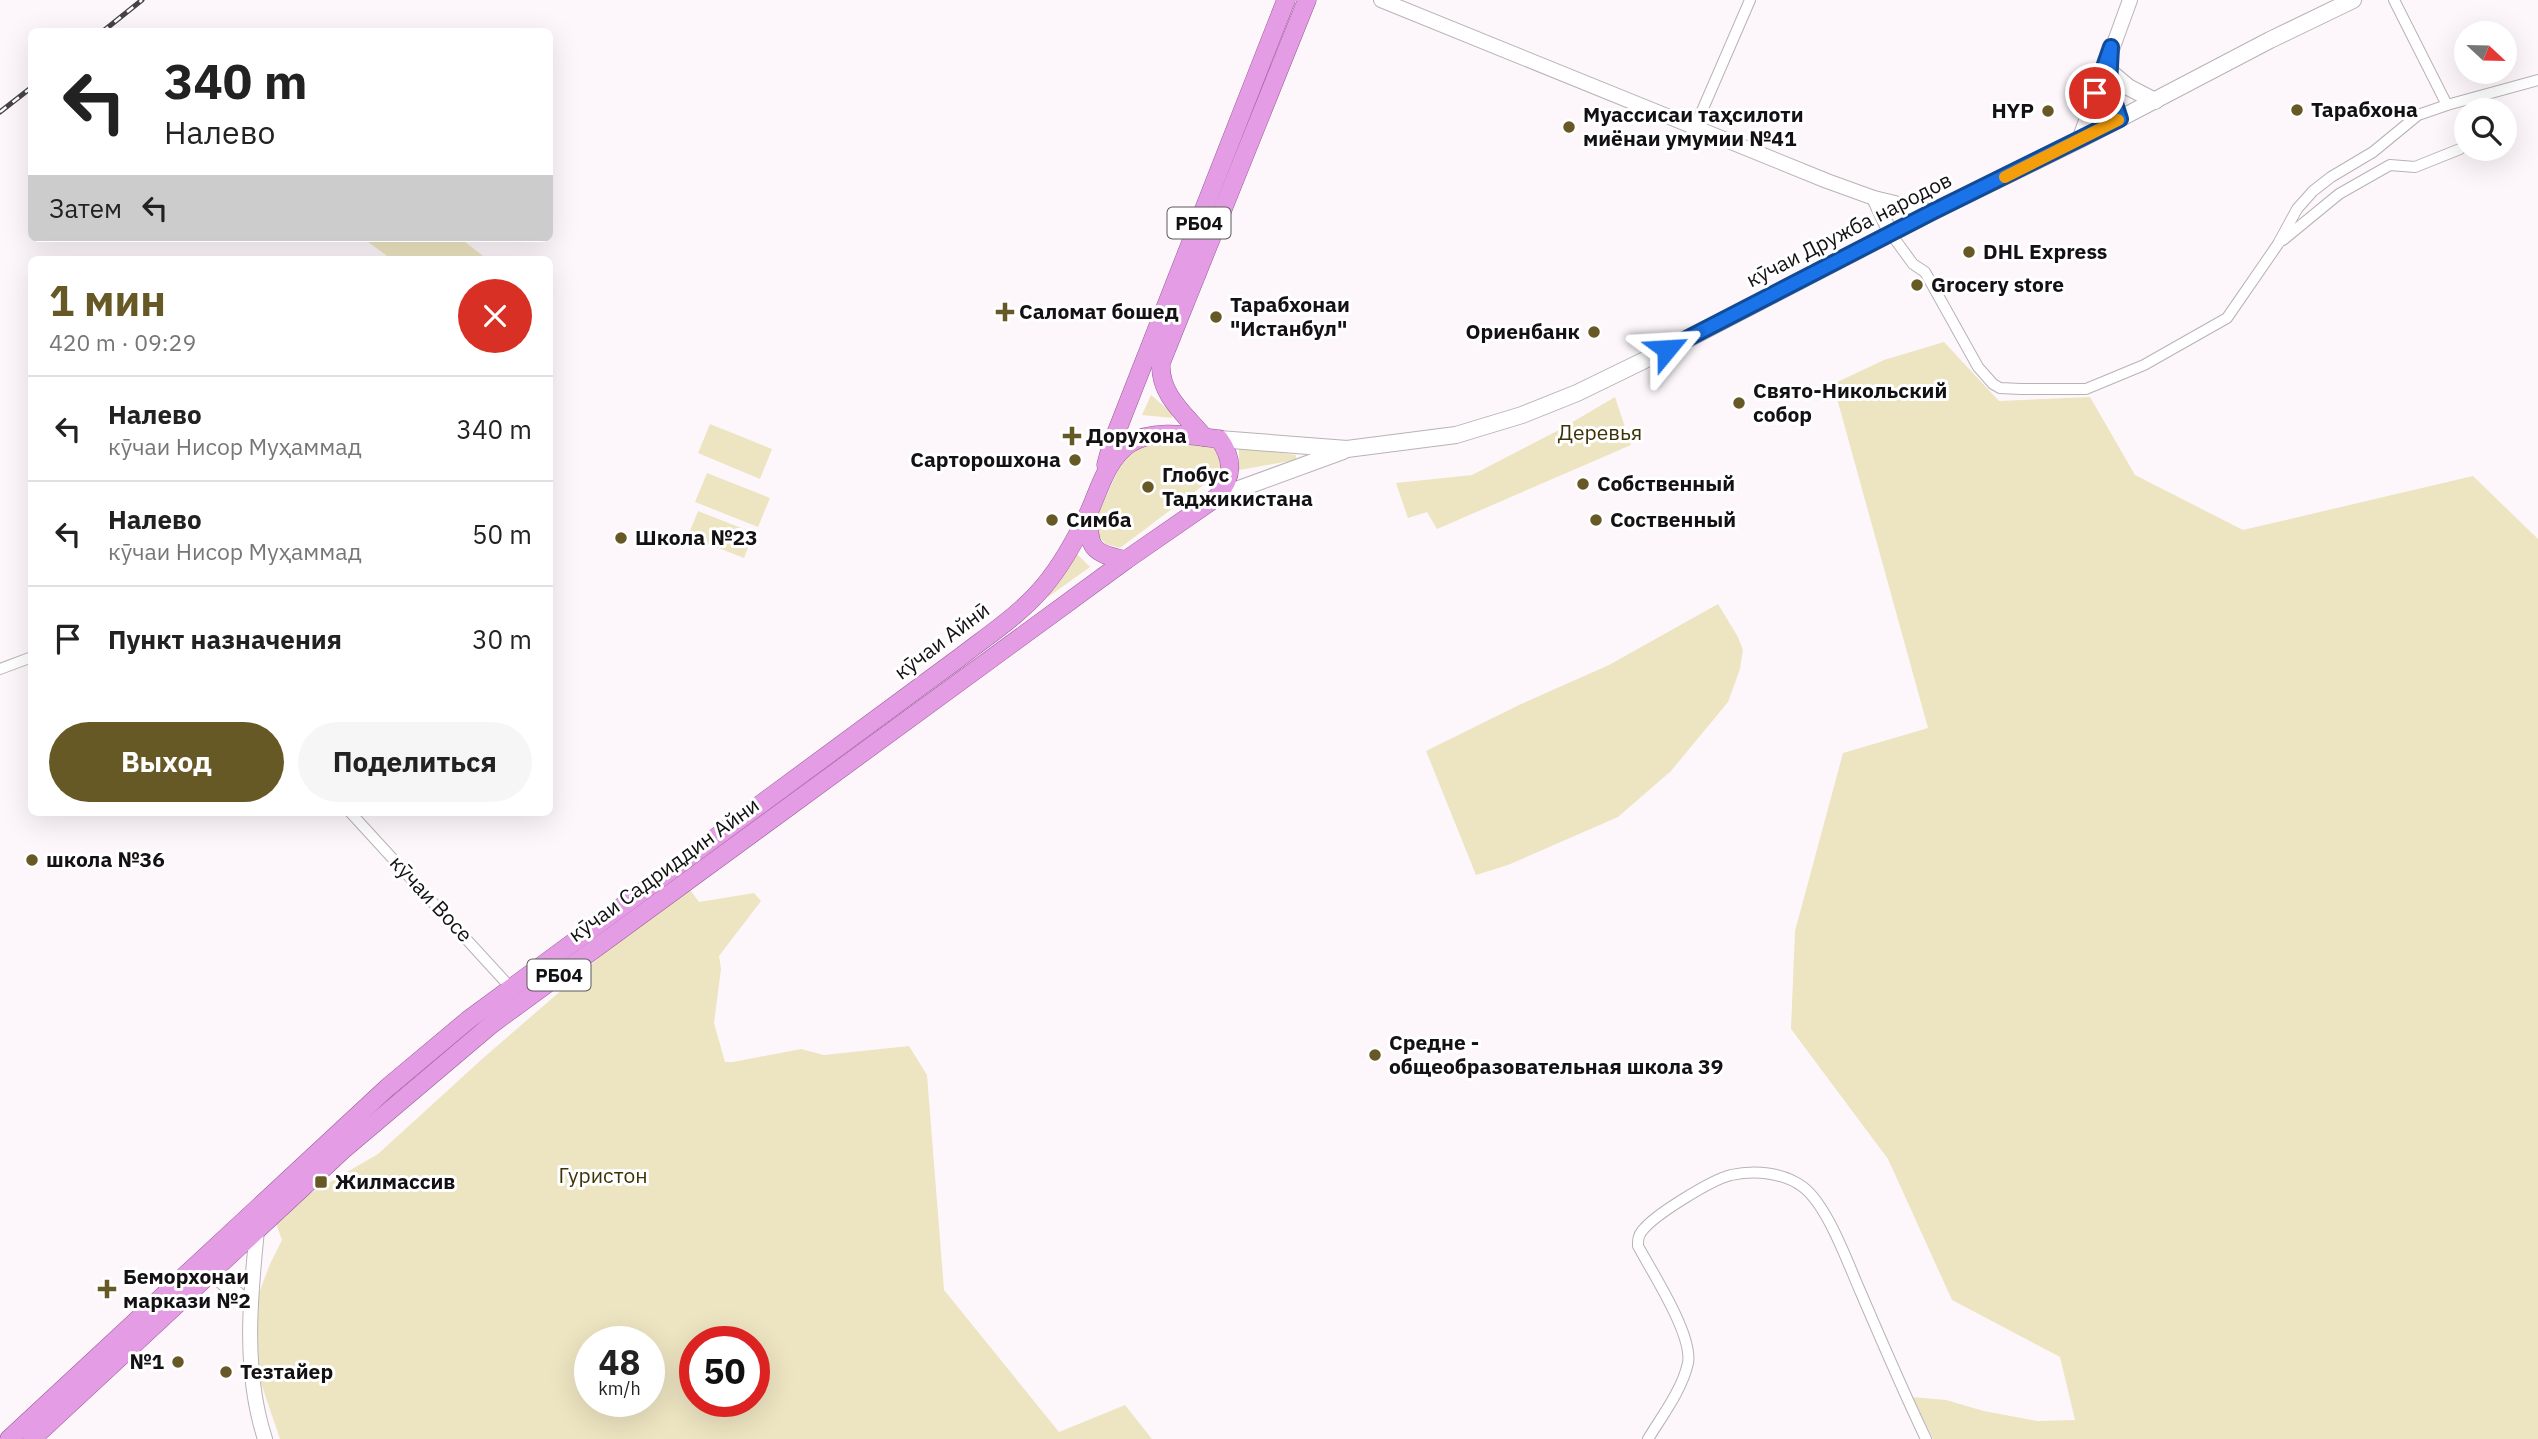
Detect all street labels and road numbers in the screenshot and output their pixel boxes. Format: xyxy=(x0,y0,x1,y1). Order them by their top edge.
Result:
street label: кӯчаи Дружба народов xyxy=(1741,165,1956,293)
road number: РБ04 xyxy=(1168,208,1230,238)
street label: кӯчаи Айнӣ xyxy=(888,595,995,685)
street label: кӯчаи Садриддин Айни xyxy=(562,790,764,948)
street label: кӯчаи Восе xyxy=(384,849,479,948)
road number: РБ04 xyxy=(528,959,590,990)

